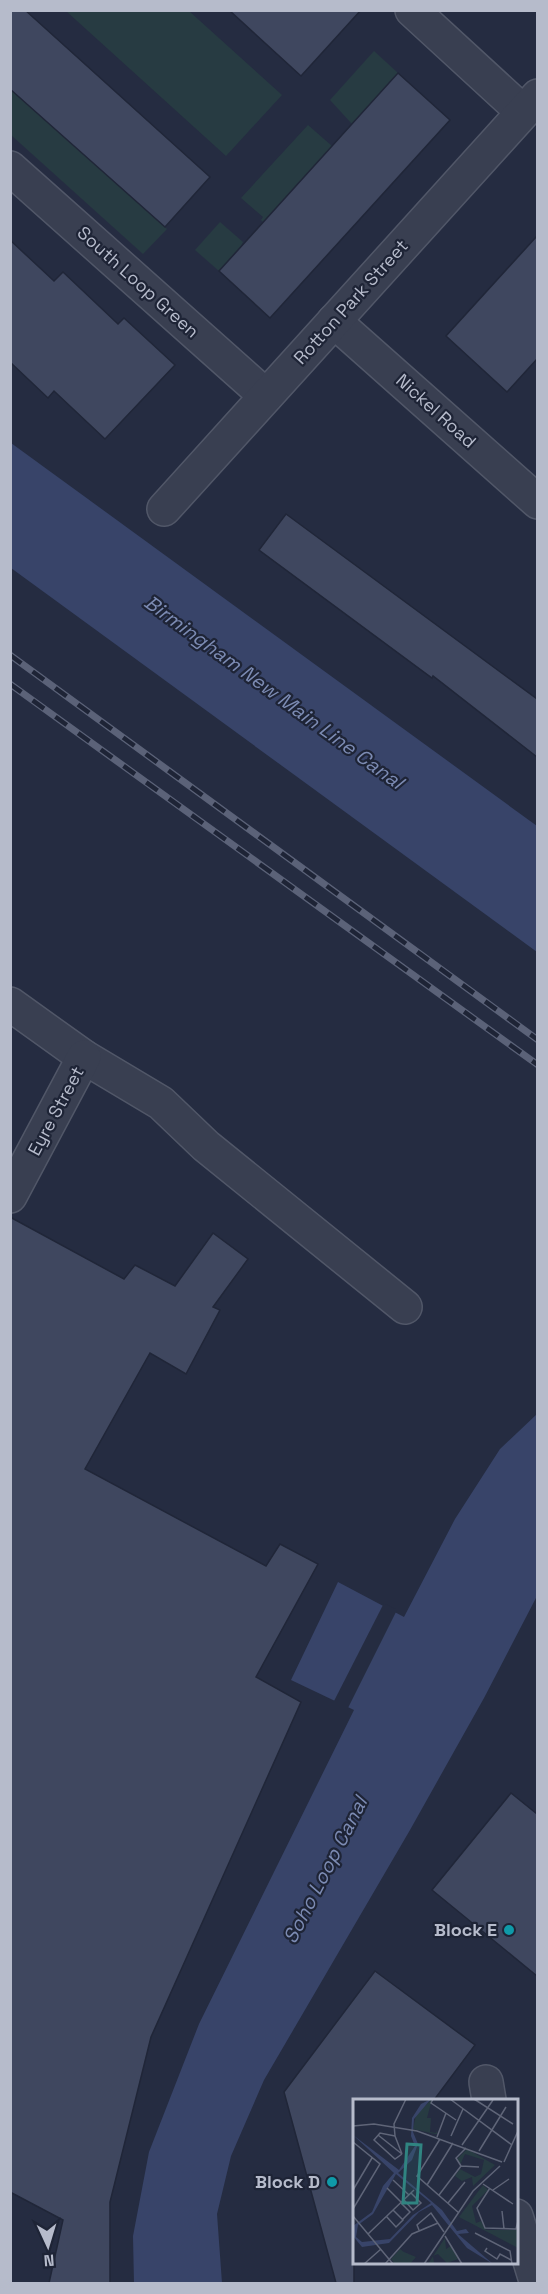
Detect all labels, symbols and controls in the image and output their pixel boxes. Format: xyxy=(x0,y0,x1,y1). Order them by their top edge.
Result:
street label: South Loop Green xyxy=(73,221,204,342)
street label: Rotton Park Street xyxy=(288,234,413,369)
street label: Nickel Road xyxy=(391,369,481,453)
water label: Birmingham New Main Line Canal xyxy=(139,589,410,796)
street label: Eyre Street xyxy=(22,1062,89,1159)
water label: Soho Loop Canal xyxy=(277,1791,374,1948)
place label: Block E xyxy=(434,1918,497,1941)
marker: Block E xyxy=(502,1923,516,1937)
inset map xyxy=(353,2099,518,2264)
place label: Block D xyxy=(255,2170,320,2193)
marker: Block D xyxy=(325,2175,339,2189)
north arrow xyxy=(18,2216,78,2276)
text: N xyxy=(43,2250,55,2271)

